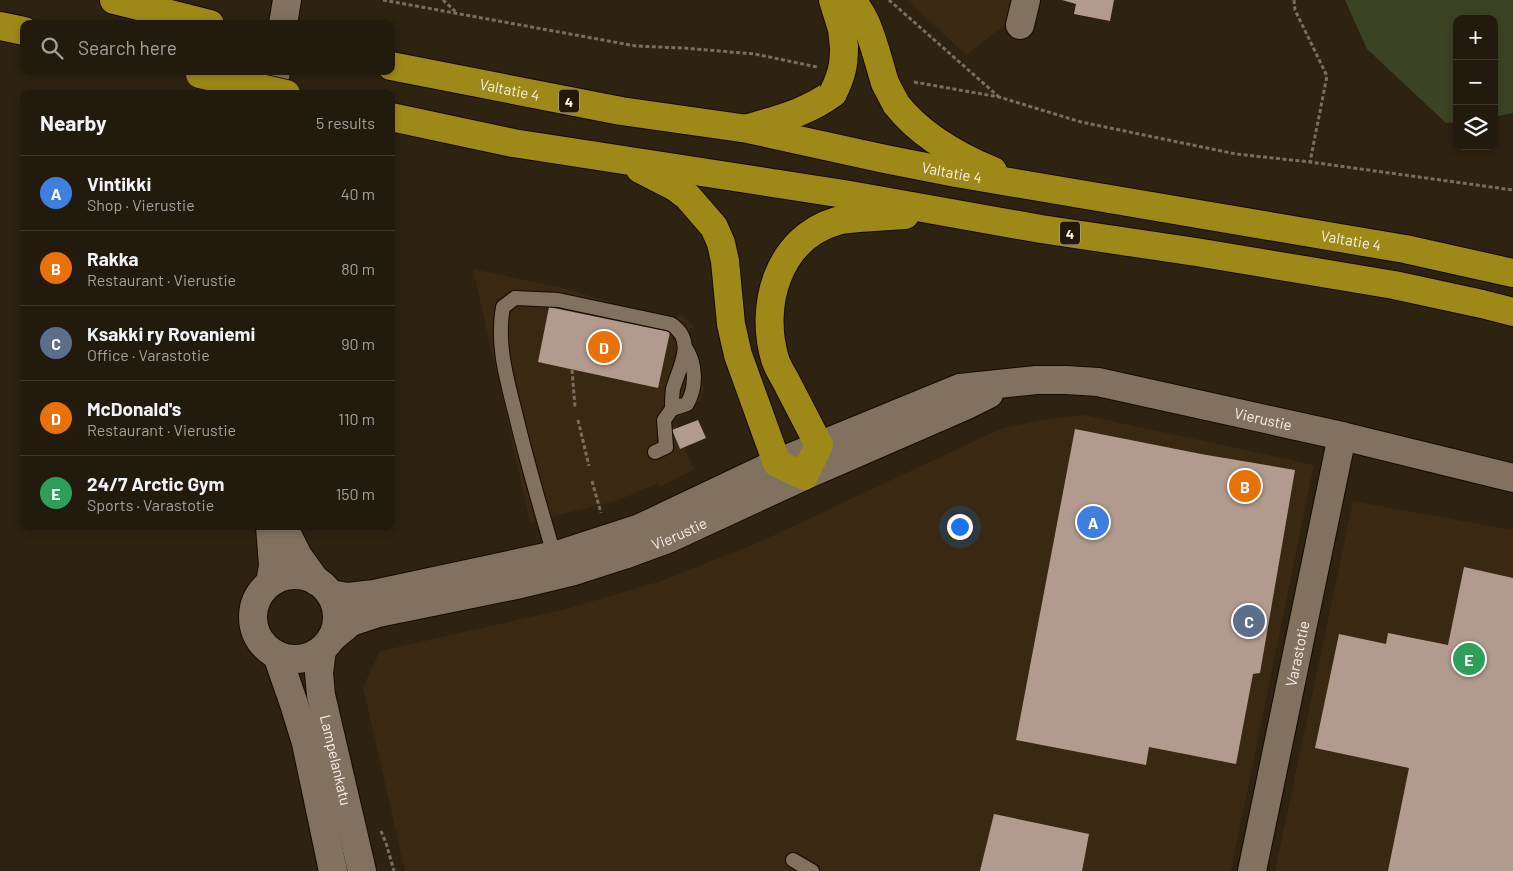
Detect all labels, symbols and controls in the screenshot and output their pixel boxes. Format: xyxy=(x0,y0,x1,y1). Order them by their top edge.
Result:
map controls xyxy=(1453,15,1498,150)
button: + xyxy=(1453,15,1498,60)
search box xyxy=(20,20,395,75)
icon: search xyxy=(38,34,66,62)
text: Search here xyxy=(78,36,177,59)
button: − xyxy=(1453,60,1498,105)
street label: Valtatie 4 xyxy=(478,75,541,104)
road number: 4 xyxy=(559,90,579,112)
button: layers xyxy=(1453,105,1498,150)
text: Nearby xyxy=(40,110,106,135)
text: 5 results xyxy=(316,113,375,132)
street label: Valtatie 4 xyxy=(920,157,983,186)
text: Vintikki xyxy=(87,172,151,195)
text: A xyxy=(51,184,61,203)
text: 40 m xyxy=(341,184,375,203)
text: Shop · Vierustie xyxy=(87,195,195,214)
road number: 4 xyxy=(1060,222,1080,244)
street label: Valtatie 4 xyxy=(1320,226,1383,254)
text: Rakka xyxy=(87,247,139,270)
text: B xyxy=(51,259,61,278)
text: 80 m xyxy=(341,259,375,278)
text: Restaurant · Vierustie xyxy=(87,270,236,289)
text: Ksakki ry Rovaniemi xyxy=(87,322,255,345)
pin: D xyxy=(588,328,620,366)
text: C xyxy=(51,334,61,353)
text: 90 m xyxy=(341,334,375,353)
text: Office · Varastotie xyxy=(87,345,210,364)
text: McDonald's xyxy=(87,397,181,420)
street label: Vierustie xyxy=(1233,403,1294,434)
text: D xyxy=(51,409,61,428)
text: 110 m xyxy=(338,409,375,428)
text: Restaurant · Vierustie xyxy=(87,420,236,439)
pin: B xyxy=(1229,467,1261,505)
text: 24/7 Arctic Gym xyxy=(87,472,224,495)
text: E xyxy=(51,484,61,503)
text: 150 m xyxy=(336,484,375,503)
text: Sports · Varastotie xyxy=(87,495,214,514)
pin: A xyxy=(1077,503,1109,541)
street label: Vierustie xyxy=(649,513,710,553)
your location xyxy=(947,514,973,540)
pin: C xyxy=(1233,602,1265,640)
street label: Varastotie xyxy=(1281,619,1313,688)
pin: E xyxy=(1453,640,1485,678)
street label: Lampelankatu xyxy=(317,713,355,807)

